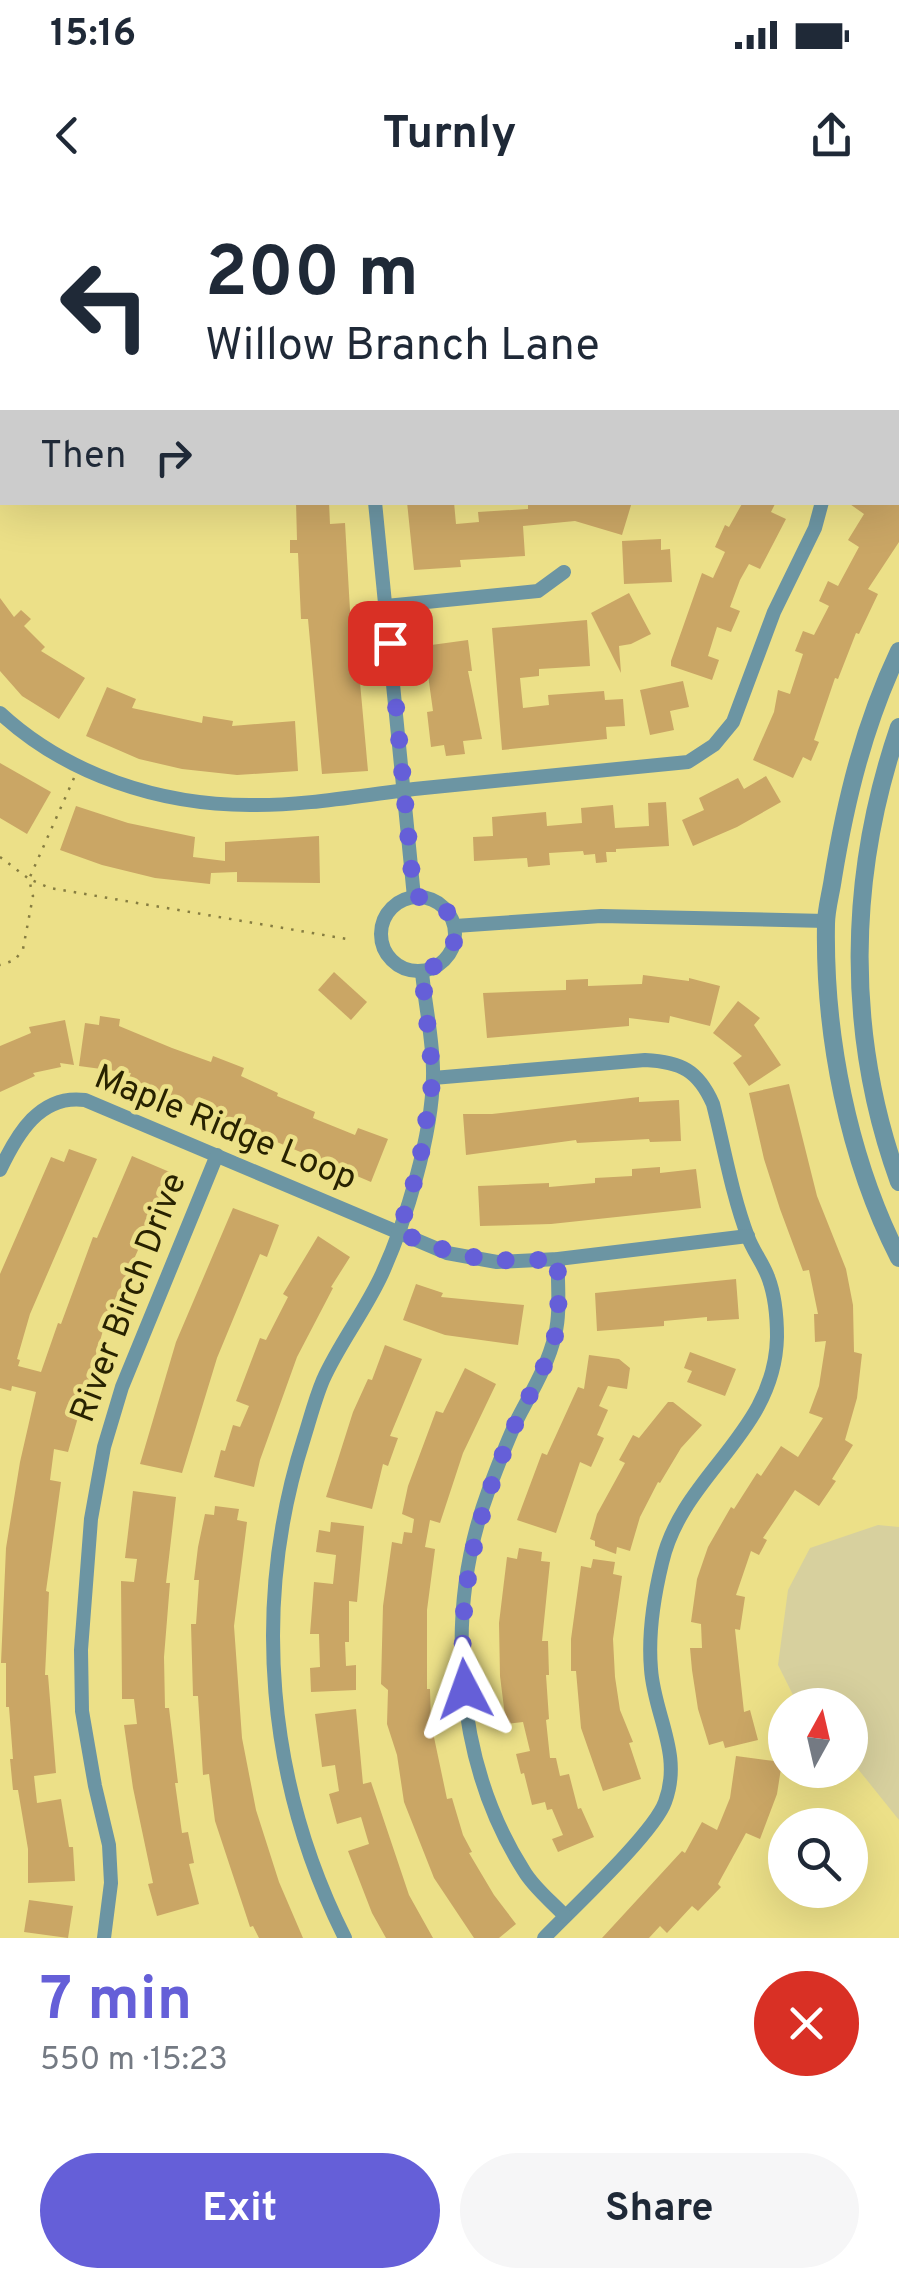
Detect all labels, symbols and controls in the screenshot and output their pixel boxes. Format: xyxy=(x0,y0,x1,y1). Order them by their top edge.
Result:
text: 15:16 xyxy=(50,11,136,60)
text: Turnly xyxy=(382,107,517,164)
icon: back xyxy=(40,108,95,163)
icon: share xyxy=(804,108,859,163)
text: 200 m xyxy=(205,232,419,321)
icon: left xyxy=(40,240,170,370)
text: Willow Branch Lane xyxy=(205,319,600,376)
icon: right xyxy=(146,430,201,485)
text: Then xyxy=(40,433,126,482)
pin xyxy=(348,601,433,686)
icon: arrive xyxy=(363,616,418,671)
street label: Maple Ridge Loop xyxy=(87,1056,363,1202)
street label: River Birch Drive xyxy=(62,1167,198,1429)
position arrow xyxy=(413,1637,517,1741)
north arrow xyxy=(768,1688,868,1788)
map controls xyxy=(768,1688,868,1908)
button: search xyxy=(768,1808,868,1908)
text: 7 min xyxy=(40,1965,192,2041)
button: close xyxy=(754,1971,859,2076)
text: 550 m · 15:23 xyxy=(40,2041,228,2081)
button: Exit xyxy=(40,2153,440,2268)
button: Share xyxy=(460,2153,859,2268)

